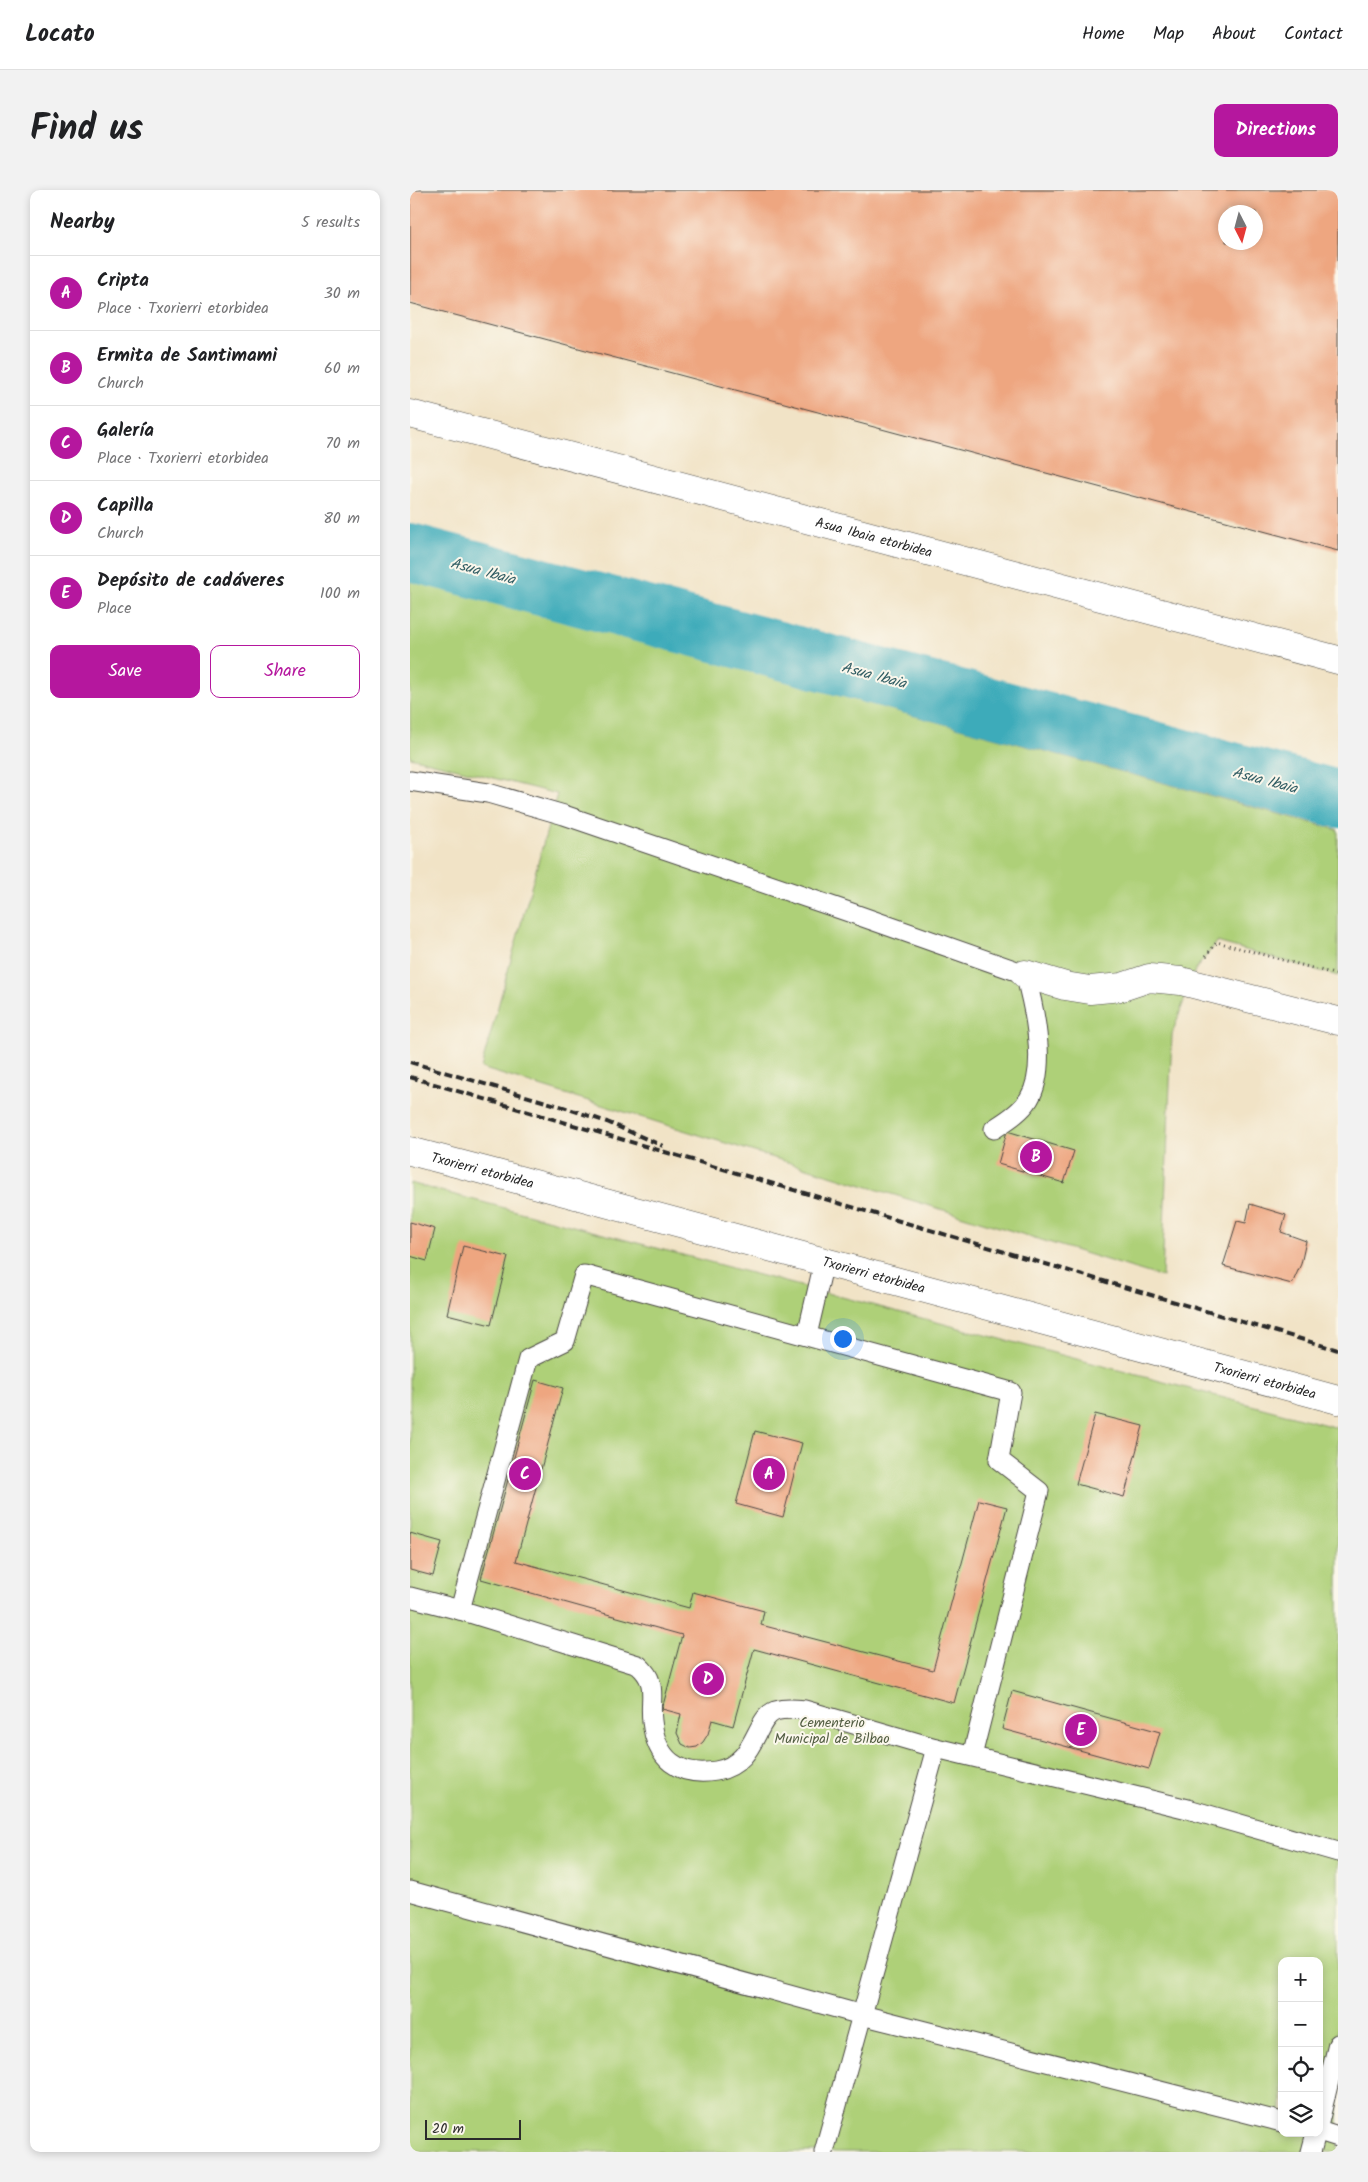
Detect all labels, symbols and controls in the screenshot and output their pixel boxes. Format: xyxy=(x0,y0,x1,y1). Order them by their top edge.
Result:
text: Locato xyxy=(25,15,95,54)
text: Home xyxy=(1082,20,1125,49)
text: Map xyxy=(1153,20,1184,49)
text: About xyxy=(1212,20,1256,49)
text: Contact xyxy=(1284,20,1343,49)
text: Find us xyxy=(30,102,143,158)
button: Directions xyxy=(1214,104,1338,157)
north arrow xyxy=(1218,205,1263,250)
text: Nearby xyxy=(50,206,115,239)
text: 5 results xyxy=(301,210,360,235)
text: Cripta xyxy=(97,266,149,296)
text: A xyxy=(61,281,71,306)
text: 30 m xyxy=(324,281,360,306)
text: Place · Txorierri etorbidea xyxy=(97,296,269,321)
text: Ermita de Santimami xyxy=(97,341,277,371)
text: B xyxy=(61,356,71,381)
text: 60 m xyxy=(324,356,360,381)
text: Church xyxy=(97,371,144,396)
text: Galería xyxy=(97,416,154,446)
text: C xyxy=(61,431,71,456)
text: 70 m xyxy=(325,431,360,456)
text: Place · Txorierri etorbidea xyxy=(97,446,269,471)
text: Capilla xyxy=(97,491,153,521)
text: D xyxy=(61,506,71,531)
text: 80 m xyxy=(323,506,360,531)
street label: Asua Ibaia etorbidea xyxy=(813,512,935,564)
text: Church xyxy=(97,521,144,546)
water label: Asua Ibaia xyxy=(448,552,519,592)
text: Depósito de cadáveres xyxy=(97,566,284,596)
text: E xyxy=(62,581,70,606)
text: 100 m xyxy=(320,581,360,606)
text: Place xyxy=(97,596,131,621)
button: Save xyxy=(50,645,200,698)
button: Share xyxy=(210,645,360,698)
water label: Asua Ibaia xyxy=(839,656,910,696)
water label: Asua Ibaia xyxy=(1230,761,1301,801)
pin: B xyxy=(1020,1138,1052,1176)
street label: Txorierri etorbidea xyxy=(428,1147,536,1195)
street label: Txorierri etorbidea xyxy=(820,1251,927,1300)
your location xyxy=(830,1326,856,1352)
street label: Txorierri etorbidea xyxy=(1211,1357,1318,1406)
pin: C xyxy=(509,1455,541,1493)
pin: A xyxy=(753,1455,785,1493)
pin: D xyxy=(692,1660,724,1698)
pin: E xyxy=(1065,1711,1097,1749)
park label: Cementerio Municipal de Bilbao xyxy=(774,1712,890,1750)
map controls xyxy=(1278,1957,1323,2137)
button: + xyxy=(1278,1957,1323,2002)
button: − xyxy=(1278,2002,1323,2047)
button: locate xyxy=(1278,2047,1323,2092)
button: layers xyxy=(1278,2092,1323,2137)
scale bar xyxy=(425,2117,521,2140)
text: 20 m xyxy=(432,2118,464,2140)

